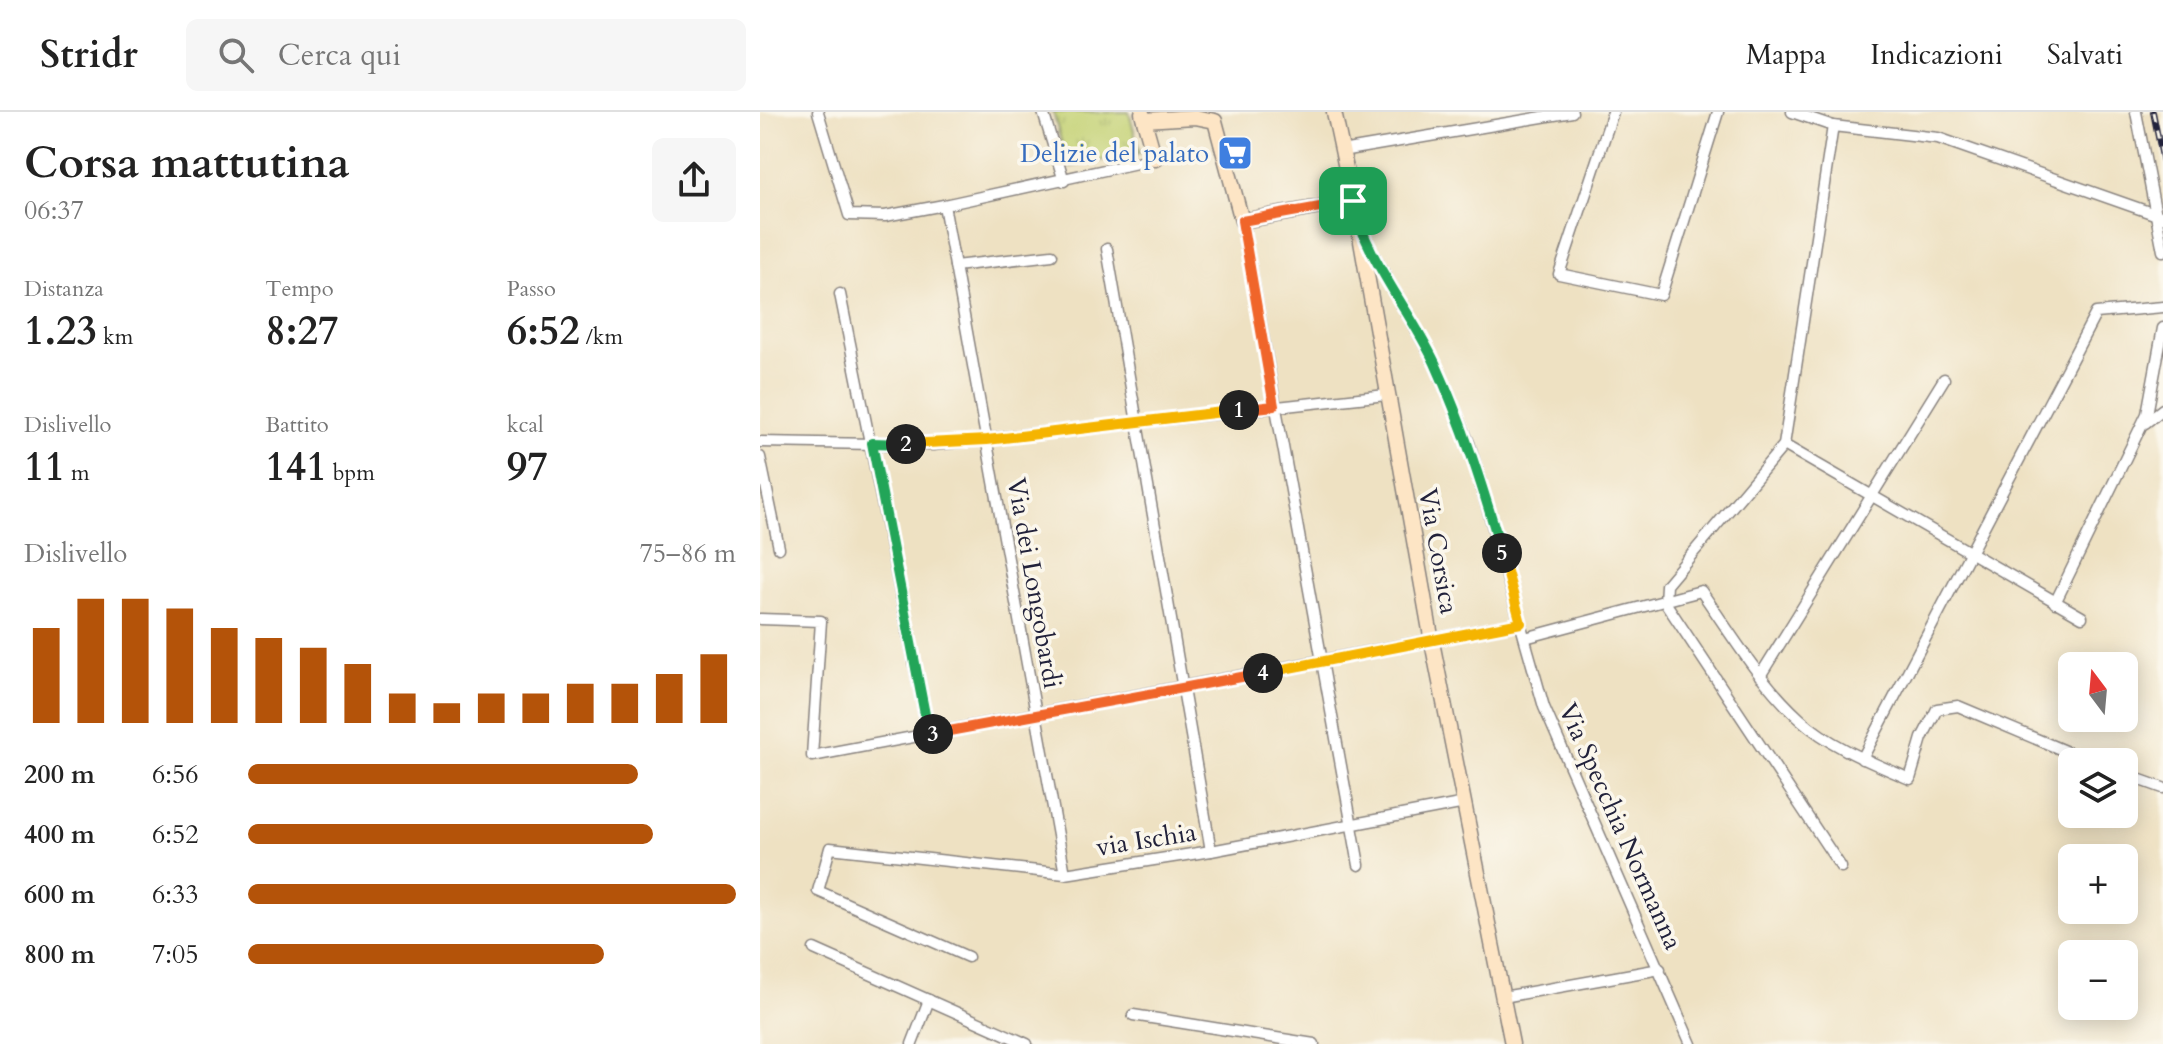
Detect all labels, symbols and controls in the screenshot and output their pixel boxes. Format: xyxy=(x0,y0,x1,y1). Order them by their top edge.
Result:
search box xyxy=(186,19,746,91)
text: Stridr xyxy=(40,29,138,81)
icon: search xyxy=(214,33,258,77)
text: Cerca qui xyxy=(278,35,401,76)
text: Mappa xyxy=(1746,36,1826,74)
text: Indicazioni xyxy=(1870,36,2003,74)
text: Salvati xyxy=(2047,36,2123,74)
text: Corsa mattutina xyxy=(24,133,350,193)
supermarket icon: Delizie del palato xyxy=(1216,134,1254,172)
place label: Delizie del palato xyxy=(1020,136,1209,171)
button: share xyxy=(652,138,736,222)
pin xyxy=(1319,167,1387,235)
icon: arrive xyxy=(1331,179,1375,223)
text: 06:37 xyxy=(24,193,84,228)
text: Distanza xyxy=(24,274,104,304)
text: Tempo xyxy=(265,274,334,304)
text: Passo xyxy=(507,274,556,304)
text: 1.23 xyxy=(24,304,97,359)
text: 8:27 xyxy=(265,304,338,359)
text: 6:52 xyxy=(507,304,580,359)
text: km xyxy=(97,322,133,352)
text: /km xyxy=(580,322,623,352)
pin: 1 xyxy=(1219,390,1259,430)
text: 1 xyxy=(1233,395,1245,425)
text: Dislivello xyxy=(24,410,111,440)
text: Battito xyxy=(265,410,329,440)
text: kcal xyxy=(507,410,544,440)
pin: 2 xyxy=(886,424,926,464)
text: 2 xyxy=(900,429,912,459)
text: 11 xyxy=(24,440,65,495)
text: 141 xyxy=(265,440,327,495)
text: 97 xyxy=(507,440,548,495)
text: m xyxy=(65,458,90,488)
text: bpm xyxy=(327,458,375,488)
street label: Via dei Longobardi xyxy=(999,475,1070,691)
street label: Via Corsica xyxy=(1410,485,1467,617)
pin: 5 xyxy=(1482,533,1522,573)
text: Dislivello xyxy=(24,536,127,571)
text: 75–86 m xyxy=(639,536,736,571)
text: 5 xyxy=(1496,538,1508,568)
north arrow xyxy=(2058,652,2138,732)
map controls xyxy=(2058,652,2138,1020)
pin: 4 xyxy=(1243,653,1283,693)
text: 4 xyxy=(1257,658,1269,688)
street label: Via Specchia Normanna xyxy=(1550,697,1691,955)
pin: 3 xyxy=(913,714,953,754)
text: 3 xyxy=(927,719,939,749)
button: layers xyxy=(2058,748,2138,828)
text: 200 m xyxy=(24,757,95,792)
text: 6:56 xyxy=(152,757,199,792)
street label: via Ischia xyxy=(1093,814,1199,865)
text: 400 m xyxy=(24,817,95,852)
text: 6:52 xyxy=(152,817,199,852)
button: + xyxy=(2058,844,2138,924)
text: 600 m xyxy=(24,877,95,912)
text: 6:33 xyxy=(152,877,199,912)
text: 800 m xyxy=(24,937,95,972)
text: 7:05 xyxy=(152,937,199,972)
button: − xyxy=(2058,940,2138,1020)

